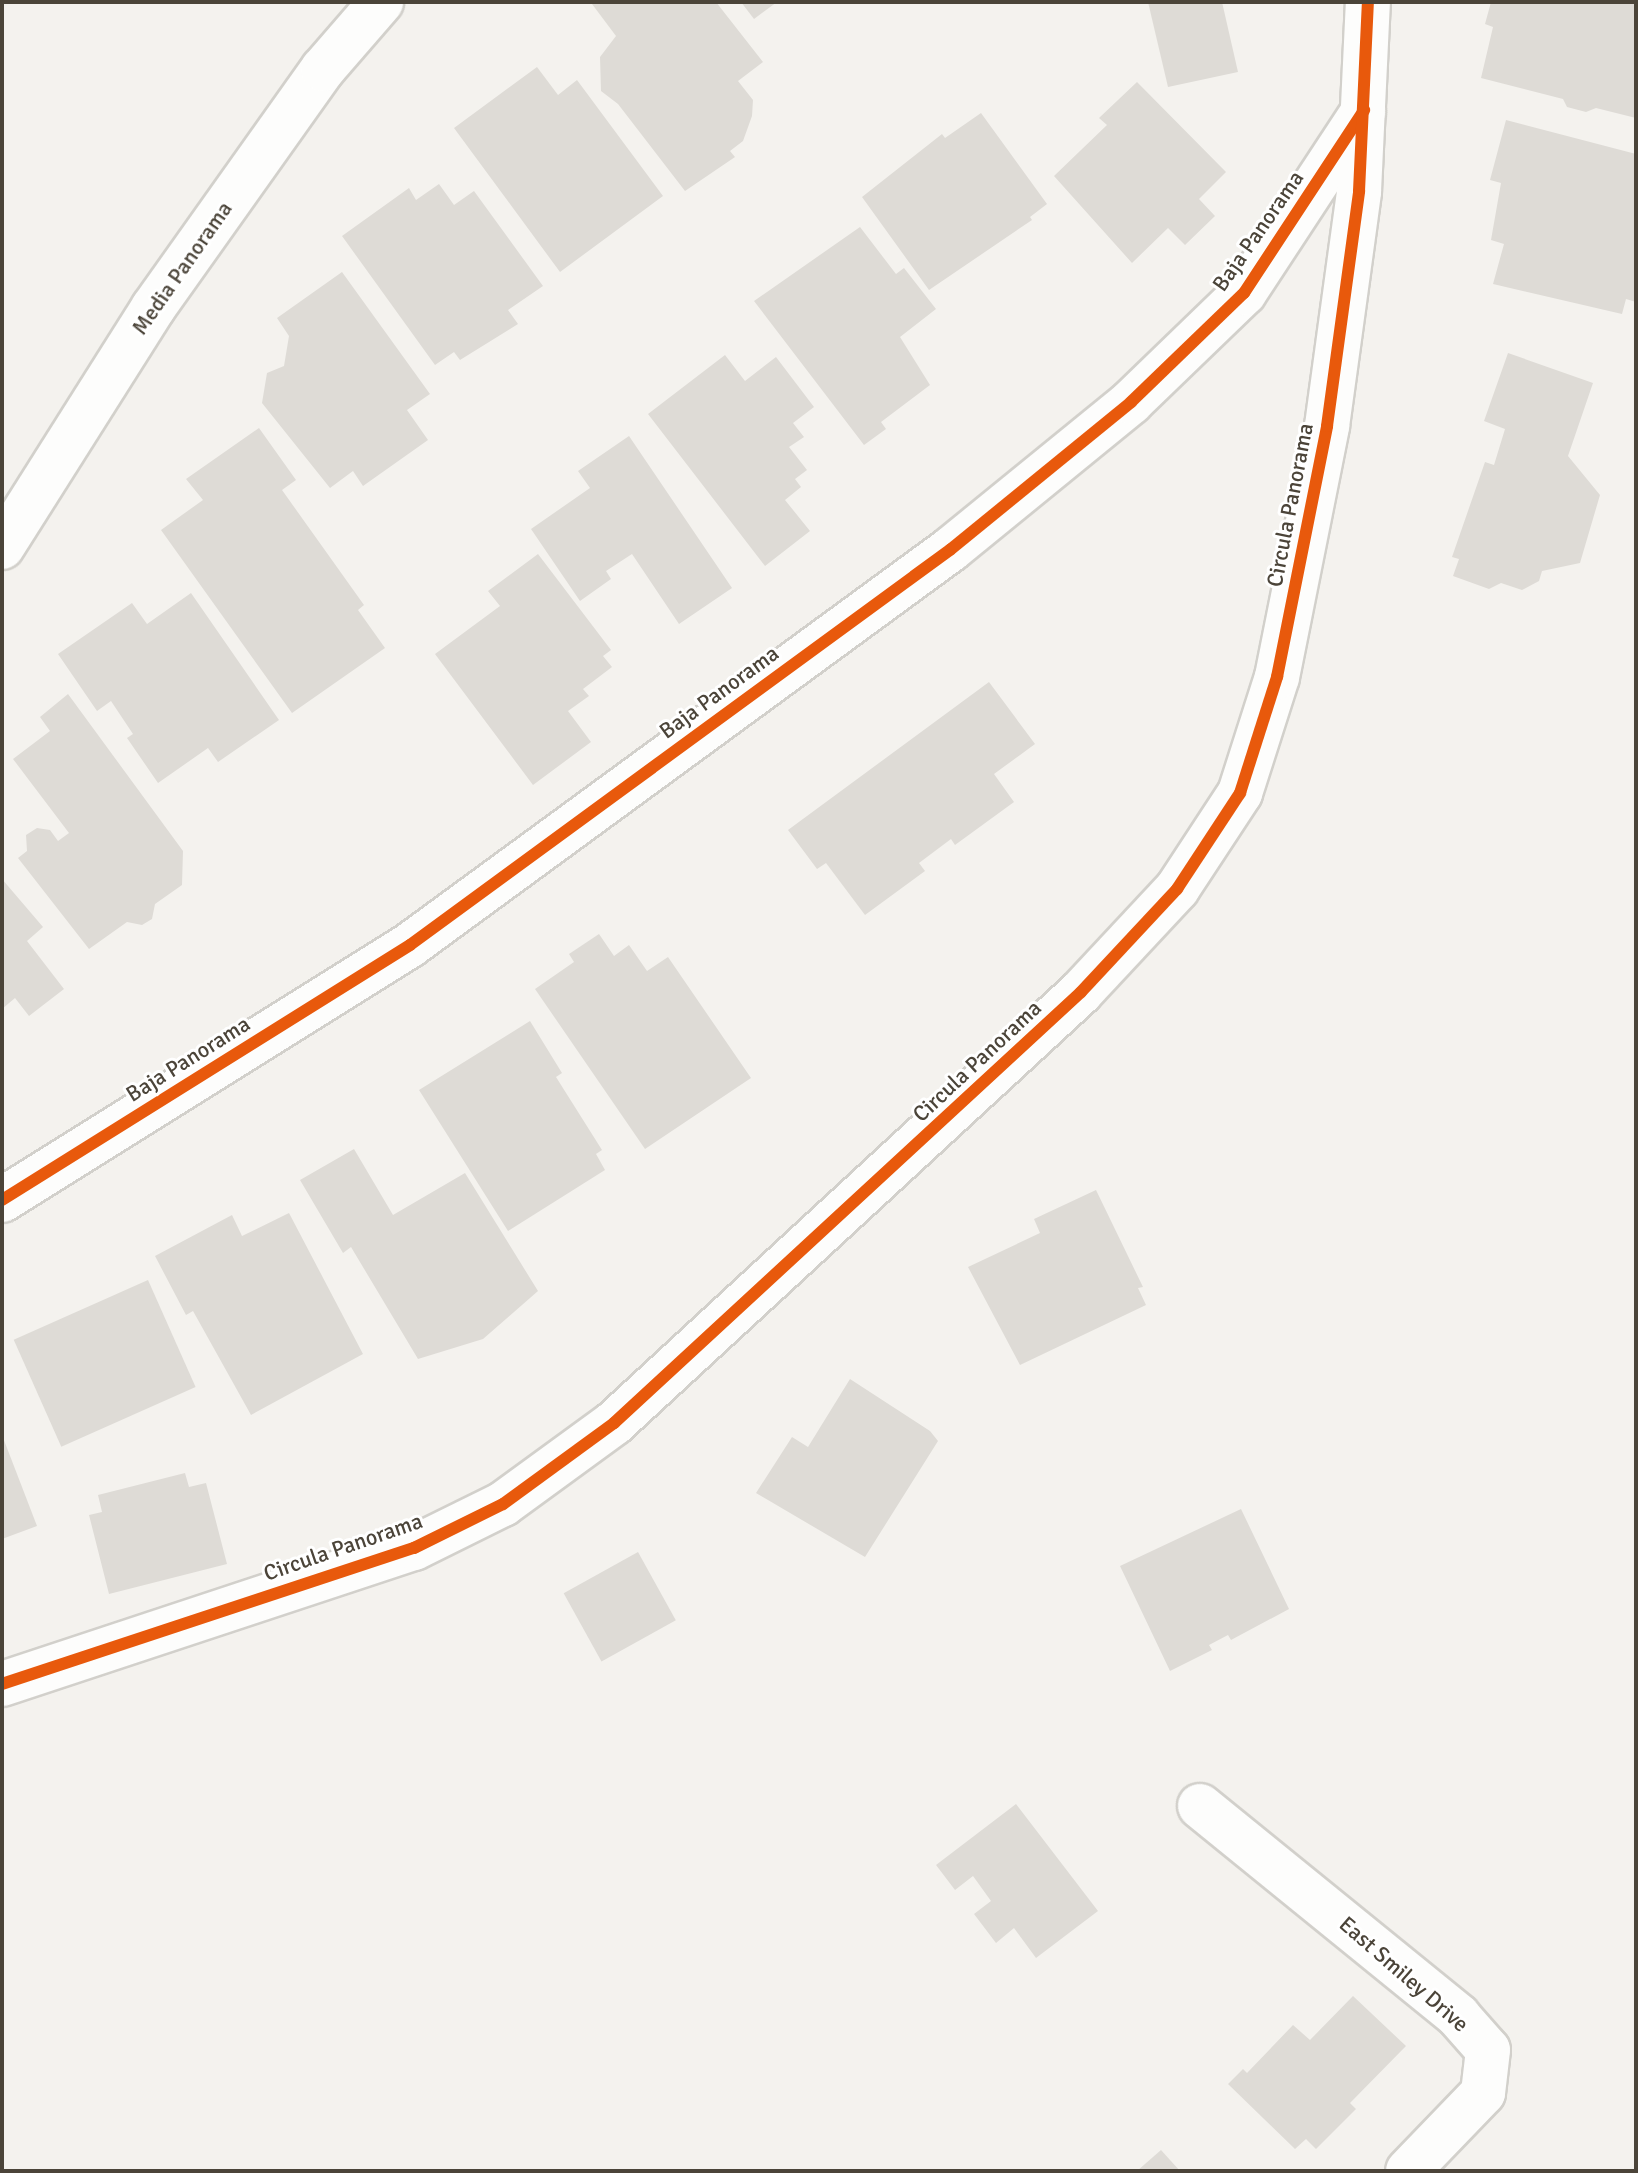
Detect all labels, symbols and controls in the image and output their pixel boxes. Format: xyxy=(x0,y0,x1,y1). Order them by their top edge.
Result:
street label: Baja Panorama xyxy=(1207,166,1309,296)
street label: Media Panorama xyxy=(126,196,238,340)
street label: Circula Panorama xyxy=(1261,421,1319,589)
street label: Baja Panorama xyxy=(654,640,784,744)
street label: Circula Panorama xyxy=(907,995,1047,1127)
street label: Baja Panorama xyxy=(121,1010,255,1108)
street label: Circula Panorama xyxy=(260,1507,426,1587)
street label: East Smiley Drive xyxy=(1334,1911,1474,2037)

